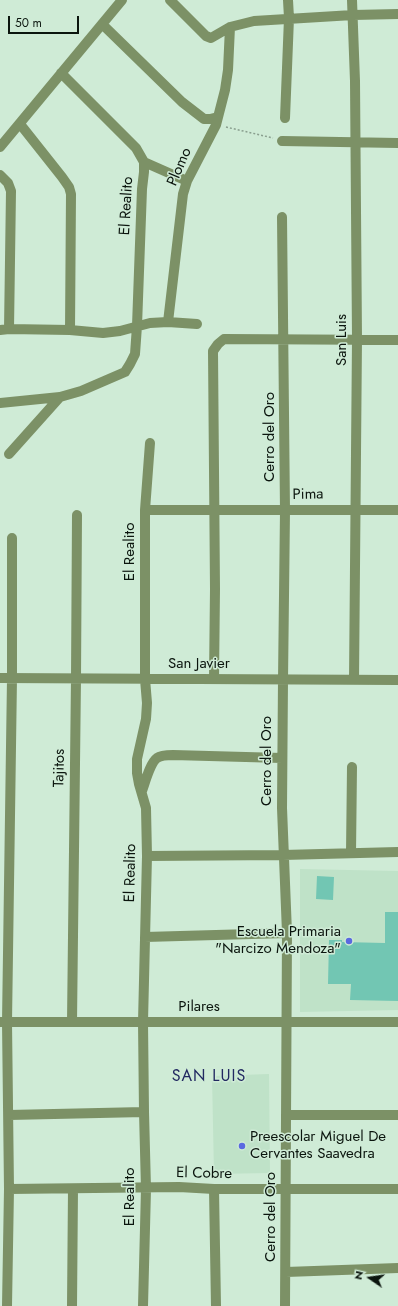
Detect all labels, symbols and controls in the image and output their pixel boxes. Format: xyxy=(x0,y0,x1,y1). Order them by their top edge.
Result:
scale bar xyxy=(10,8,81,34)
text: 50 m xyxy=(15,14,42,32)
street label: Plomo xyxy=(164,145,196,189)
street label: El Realito xyxy=(116,176,138,236)
street label: San Luis xyxy=(333,314,351,366)
street label: Cerro del Oro xyxy=(261,392,279,482)
street label: Pima xyxy=(292,486,324,504)
street label: El Realito xyxy=(121,523,139,581)
street label: San Javier xyxy=(168,655,230,673)
street label: Cerro del Oro xyxy=(258,716,276,806)
street label: Tajitos xyxy=(51,749,69,787)
street label: El Realito xyxy=(121,844,141,902)
place label: Escuela Primaria "Narcizo Mendoza" xyxy=(215,923,341,958)
marker: Escuela Primaria "Narcizo Mendoza" xyxy=(344,936,354,946)
street label: Pilares xyxy=(178,998,220,1016)
district label: SAN LUIS xyxy=(172,1067,246,1087)
place label: Preescolar Miguel De Cervantes Saavedra xyxy=(250,1128,386,1163)
marker: Preescolar Miguel De Cervantes Saavedra xyxy=(237,1141,247,1151)
street label: El Cobre xyxy=(176,1165,232,1183)
street label: El Realito xyxy=(121,1168,139,1226)
street label: Cerro del Oro xyxy=(262,1172,280,1262)
north arrow xyxy=(350,1258,390,1298)
text: N xyxy=(350,1269,367,1281)

